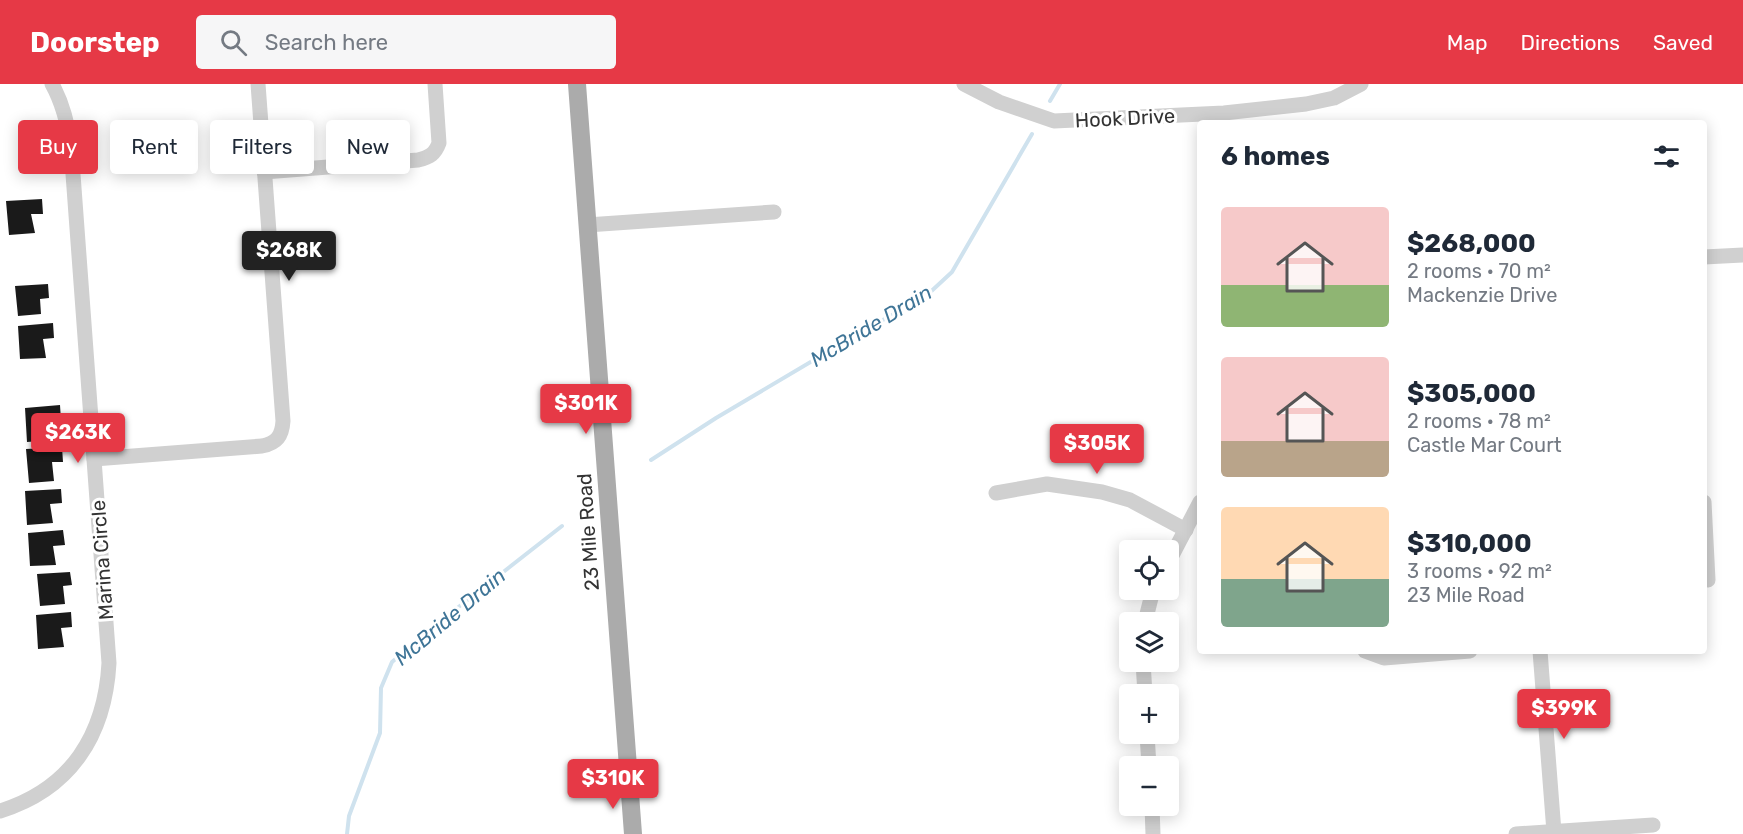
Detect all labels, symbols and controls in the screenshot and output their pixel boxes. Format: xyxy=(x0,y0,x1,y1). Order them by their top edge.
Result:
search box xyxy=(196,15,616,69)
text: Doorstep xyxy=(30,26,160,59)
icon: search xyxy=(217,26,250,59)
text: Search here xyxy=(265,29,388,56)
text: Map xyxy=(1447,30,1488,55)
text: Directions xyxy=(1521,30,1620,55)
text: Saved xyxy=(1653,30,1713,55)
street label: Hook Drive xyxy=(1074,103,1176,133)
chip: Buy xyxy=(18,120,98,174)
chip: Rent xyxy=(110,120,198,174)
chip: Filters xyxy=(210,120,314,174)
chip: New xyxy=(326,120,410,174)
icon: filters xyxy=(1650,140,1683,173)
text: 6 homes xyxy=(1221,141,1330,172)
text: $268,000 xyxy=(1407,228,1536,259)
pin: $268K xyxy=(247,231,331,282)
icon: home xyxy=(1269,231,1341,303)
text: $268K xyxy=(256,238,322,262)
text: 2 rooms · 70 m² xyxy=(1407,259,1551,283)
water label: McBride Drain xyxy=(805,279,936,372)
text: Mackenzie Drive xyxy=(1407,283,1557,307)
text: $305,000 xyxy=(1407,378,1536,409)
icon: home xyxy=(1269,381,1341,453)
pin: $301K xyxy=(544,384,628,435)
text: $301K xyxy=(554,391,618,415)
text: 2 rooms · 78 m² xyxy=(1407,409,1551,433)
pin: $263K xyxy=(36,413,120,464)
text: $263K xyxy=(45,420,111,444)
pin: $305K xyxy=(1055,424,1139,475)
text: $305K xyxy=(1064,431,1130,455)
text: Castle Mar Court xyxy=(1407,433,1562,457)
street label: 23 Mile Road xyxy=(572,472,604,592)
street label: Marina Circle xyxy=(86,499,118,621)
text: $310,000 xyxy=(1407,528,1532,559)
icon: home xyxy=(1269,531,1341,603)
map controls xyxy=(1119,540,1179,816)
button: locate xyxy=(1119,540,1179,600)
text: 3 rooms · 92 m² xyxy=(1407,559,1552,583)
water label: McBride Drain xyxy=(389,563,510,670)
text: 23 Mile Road xyxy=(1407,583,1525,607)
button: layers xyxy=(1119,612,1179,672)
button: + xyxy=(1119,684,1179,744)
pin: $399K xyxy=(1522,689,1606,740)
text: $399K xyxy=(1531,696,1597,720)
button: − xyxy=(1119,756,1179,816)
pin: $310K xyxy=(571,759,655,810)
text: $310K xyxy=(581,766,645,790)

